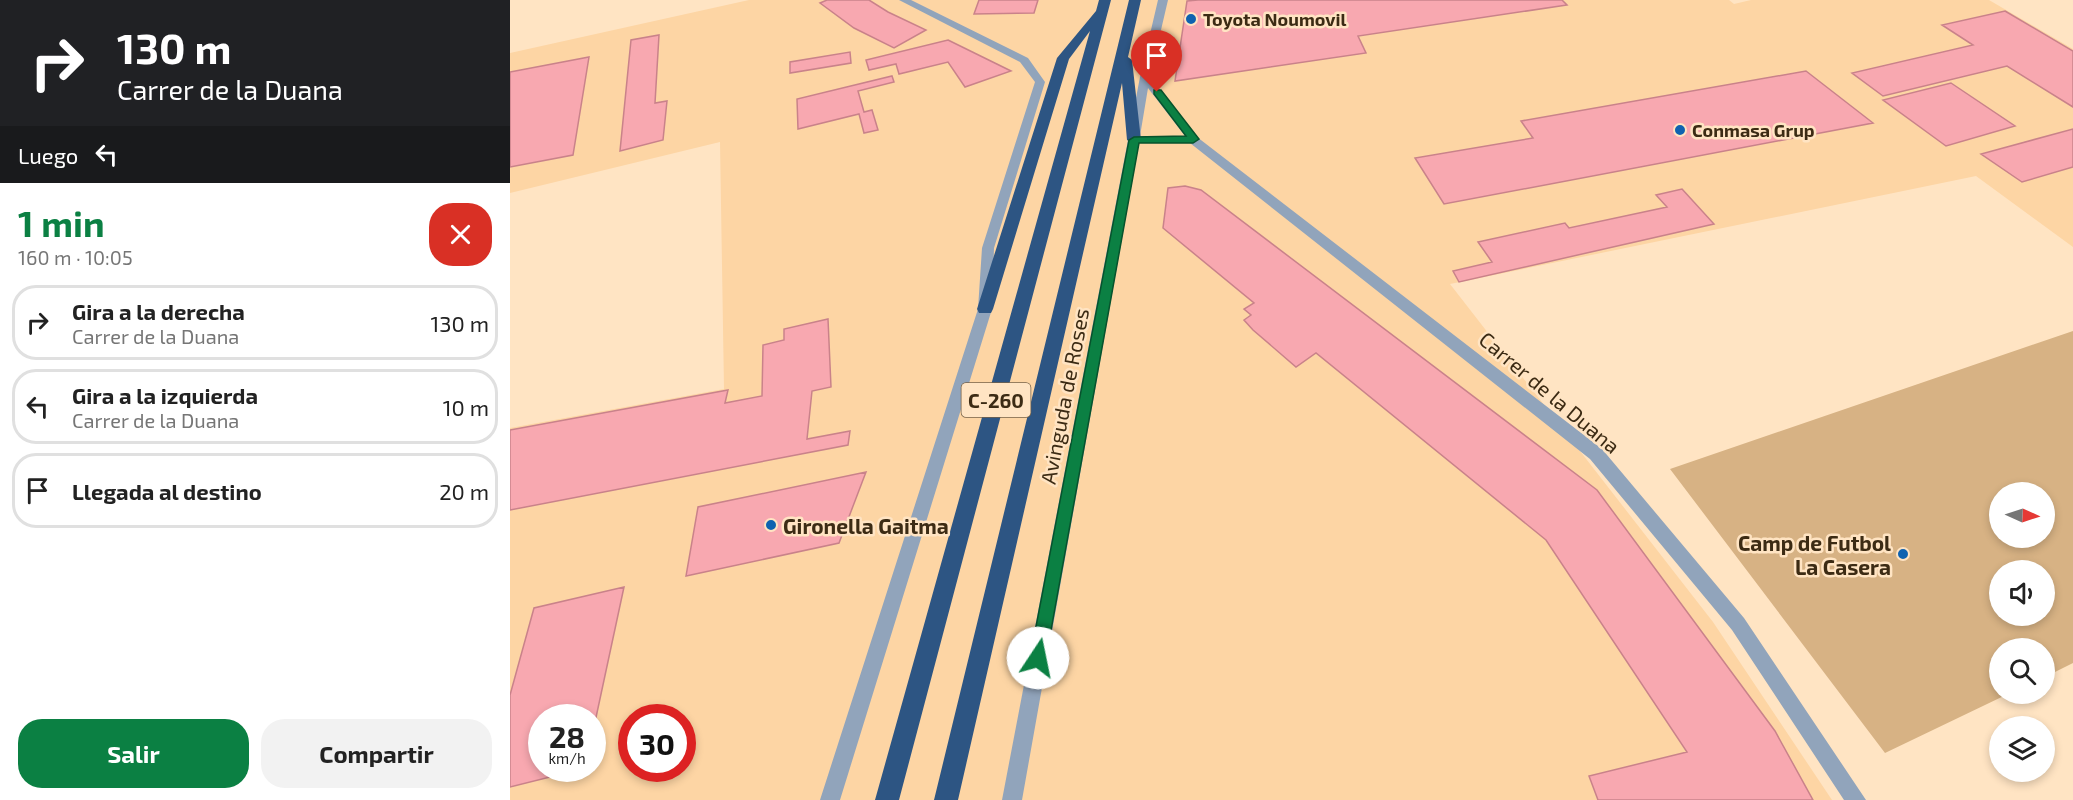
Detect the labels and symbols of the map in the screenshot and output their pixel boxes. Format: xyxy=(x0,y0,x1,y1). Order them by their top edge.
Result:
place label: Toyota Noumovil xyxy=(1203,8,1346,30)
marker: Toyota Noumovil xyxy=(1184,12,1198,26)
pin xyxy=(1131,30,1182,92)
place label: Conmasa Grup xyxy=(1692,119,1815,141)
marker: Conmasa Grup xyxy=(1673,123,1687,137)
street label: Avinguda de Roses xyxy=(1035,306,1093,486)
street label: Carrer de la Duana xyxy=(1475,326,1625,458)
road number: C-260 xyxy=(962,383,1030,417)
north arrow xyxy=(1989,482,2055,548)
place label: Gironella Gaitma xyxy=(783,513,949,538)
marker: Gironella Gaitma xyxy=(764,518,778,532)
place label: Camp de Futbol La Casera xyxy=(1738,530,1891,579)
marker: Camp de Futbol La Casera xyxy=(1896,547,1910,561)
position arrow xyxy=(1006,626,1070,690)
speed limit sign: 30 xyxy=(618,704,696,782)

